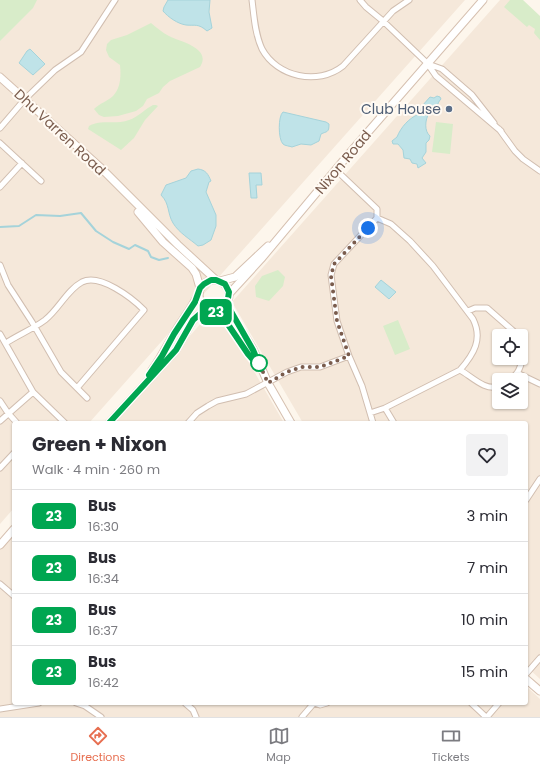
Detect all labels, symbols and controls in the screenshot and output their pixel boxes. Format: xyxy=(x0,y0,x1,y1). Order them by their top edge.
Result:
street label: Dhu Varren Road xyxy=(10,84,110,180)
place label: Club House xyxy=(361,99,441,119)
marker: Club House xyxy=(444,104,454,114)
street label: Nixon Road xyxy=(310,126,376,198)
your location xyxy=(358,218,378,238)
line badge: 23 xyxy=(198,299,234,325)
text: 23 xyxy=(208,302,224,322)
map controls xyxy=(492,329,528,409)
button: locate xyxy=(492,329,528,365)
unlabelled marker xyxy=(250,354,268,372)
button: layers xyxy=(492,373,528,409)
text: Green + Nixon xyxy=(32,431,167,458)
button: heart xyxy=(466,434,508,476)
text: Walk · 4 min · 260 m xyxy=(32,460,160,479)
text: Bus xyxy=(88,495,116,516)
text: 3 min xyxy=(466,505,508,526)
text: 23 xyxy=(46,506,62,526)
text: 16:30 xyxy=(88,517,119,536)
text: Bus xyxy=(88,547,116,568)
text: 7 min xyxy=(467,557,508,578)
text: 23 xyxy=(46,558,62,578)
text: 16:34 xyxy=(88,569,119,588)
text: Bus xyxy=(88,599,116,620)
text: 10 min xyxy=(461,609,508,630)
text: 23 xyxy=(46,610,62,630)
text: 16:37 xyxy=(88,621,118,640)
text: Bus xyxy=(88,651,116,672)
text: 15 min xyxy=(461,661,508,682)
text: 23 xyxy=(46,662,62,682)
text: 16:42 xyxy=(88,673,119,692)
tab: Directions xyxy=(71,725,125,766)
tab: Map xyxy=(266,725,291,766)
tab: Tickets xyxy=(432,725,469,766)

